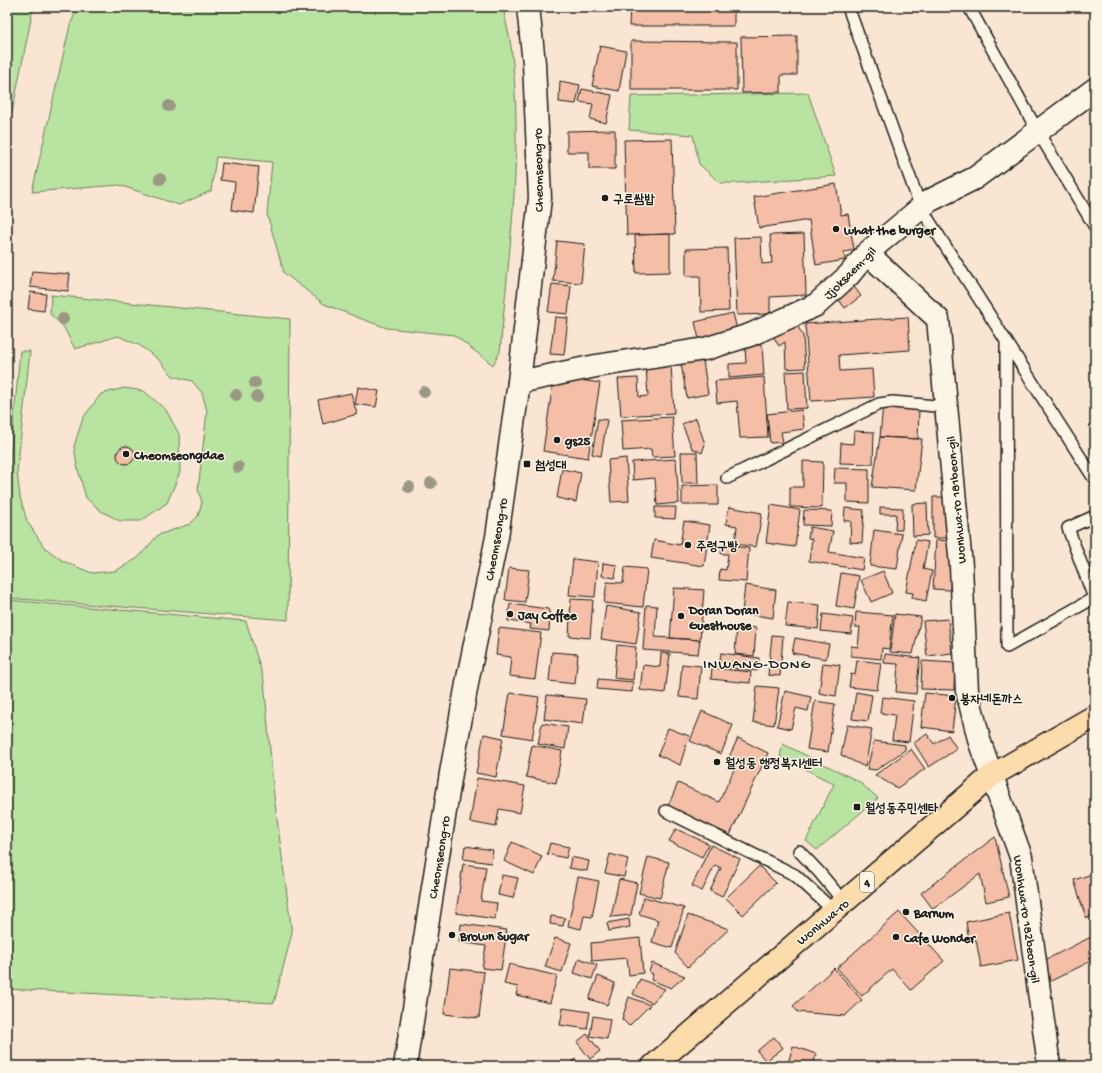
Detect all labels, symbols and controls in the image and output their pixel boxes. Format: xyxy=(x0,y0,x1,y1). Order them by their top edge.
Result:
street label: Cheomseong-ro xyxy=(531,128,548,212)
marker: 구로쌈밥 xyxy=(600,193,610,203)
place label: 구로쌈밥 xyxy=(613,193,655,208)
marker: what the burger xyxy=(831,224,841,234)
place label: what the burger xyxy=(843,224,936,239)
street label: Jjoksaem-gil xyxy=(821,244,880,303)
marker: gs25 xyxy=(552,435,562,445)
place label: gs25 xyxy=(564,435,591,450)
street label: Wonhwa-ro 181beon-gil xyxy=(944,435,971,564)
marker: Cheomseongdae xyxy=(121,449,131,459)
place label: Cheomseongdae xyxy=(133,449,225,464)
marker: 첨성대 xyxy=(522,459,532,469)
place label: 첨성대 xyxy=(535,459,566,474)
street label: Cheomseong-ro xyxy=(483,497,512,582)
marker: 주령구빵 xyxy=(683,540,693,550)
place label: 주령구빵 xyxy=(696,540,738,555)
place label: Doran Doran Guesthouse xyxy=(688,604,759,634)
place label: Jay Coffee xyxy=(517,608,578,624)
marker: Jay Coffee xyxy=(505,609,515,619)
marker: Doran Doran Guesthouse xyxy=(676,611,686,621)
district label: INWANG-DONG xyxy=(703,656,811,674)
marker: 봉자네돈까스 xyxy=(947,693,957,703)
place label: 봉자네돈까스 xyxy=(960,693,1023,708)
place label: 월성동 행정복지센터 xyxy=(725,756,822,772)
marker: 월성동 행정복지센터 xyxy=(712,757,722,767)
place label: 월성동주민센타 xyxy=(865,801,939,817)
marker: 월성동주민센타 xyxy=(852,802,862,812)
street label: Cheomseong-ro xyxy=(426,815,454,900)
street label: Wonhwa-ro 182beon-gil xyxy=(1009,854,1042,984)
road number: 4 xyxy=(860,872,874,892)
street label: Wonhwa-ro xyxy=(794,897,853,949)
marker: Barnum xyxy=(901,907,911,917)
place label: Barnum xyxy=(913,907,955,922)
marker: Brown Sugar xyxy=(447,930,457,940)
place label: Brown Sugar xyxy=(459,930,530,945)
place label: Cafe Wonder xyxy=(903,931,976,947)
marker: Cafe Wonder xyxy=(891,932,901,942)

